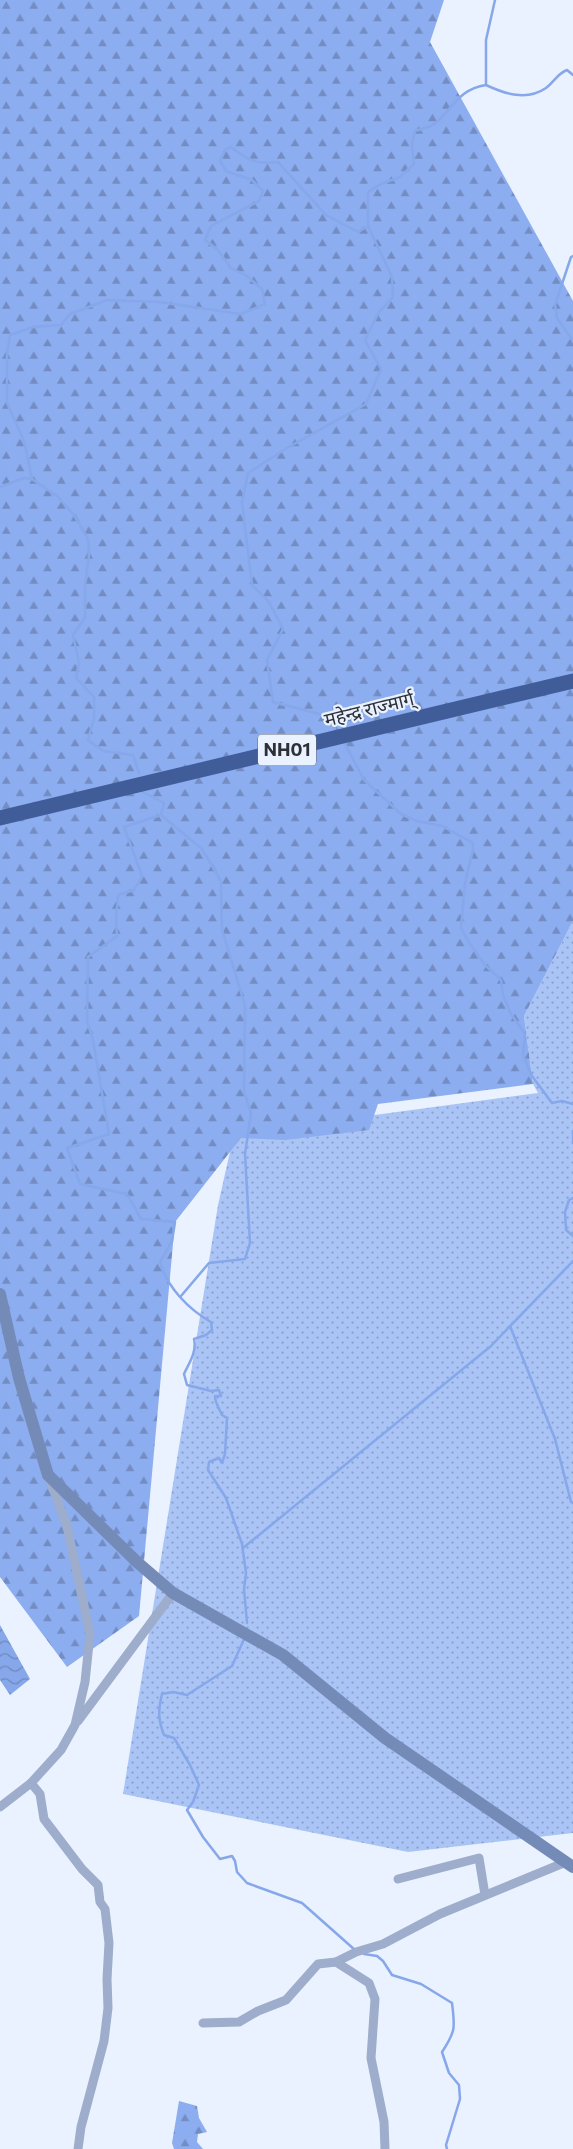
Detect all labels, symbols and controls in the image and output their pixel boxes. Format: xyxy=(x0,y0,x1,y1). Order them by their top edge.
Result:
street label: महेन्द्र राज्मार्ग् xyxy=(322,686,419,732)
road number: NH01 xyxy=(258,734,316,766)

